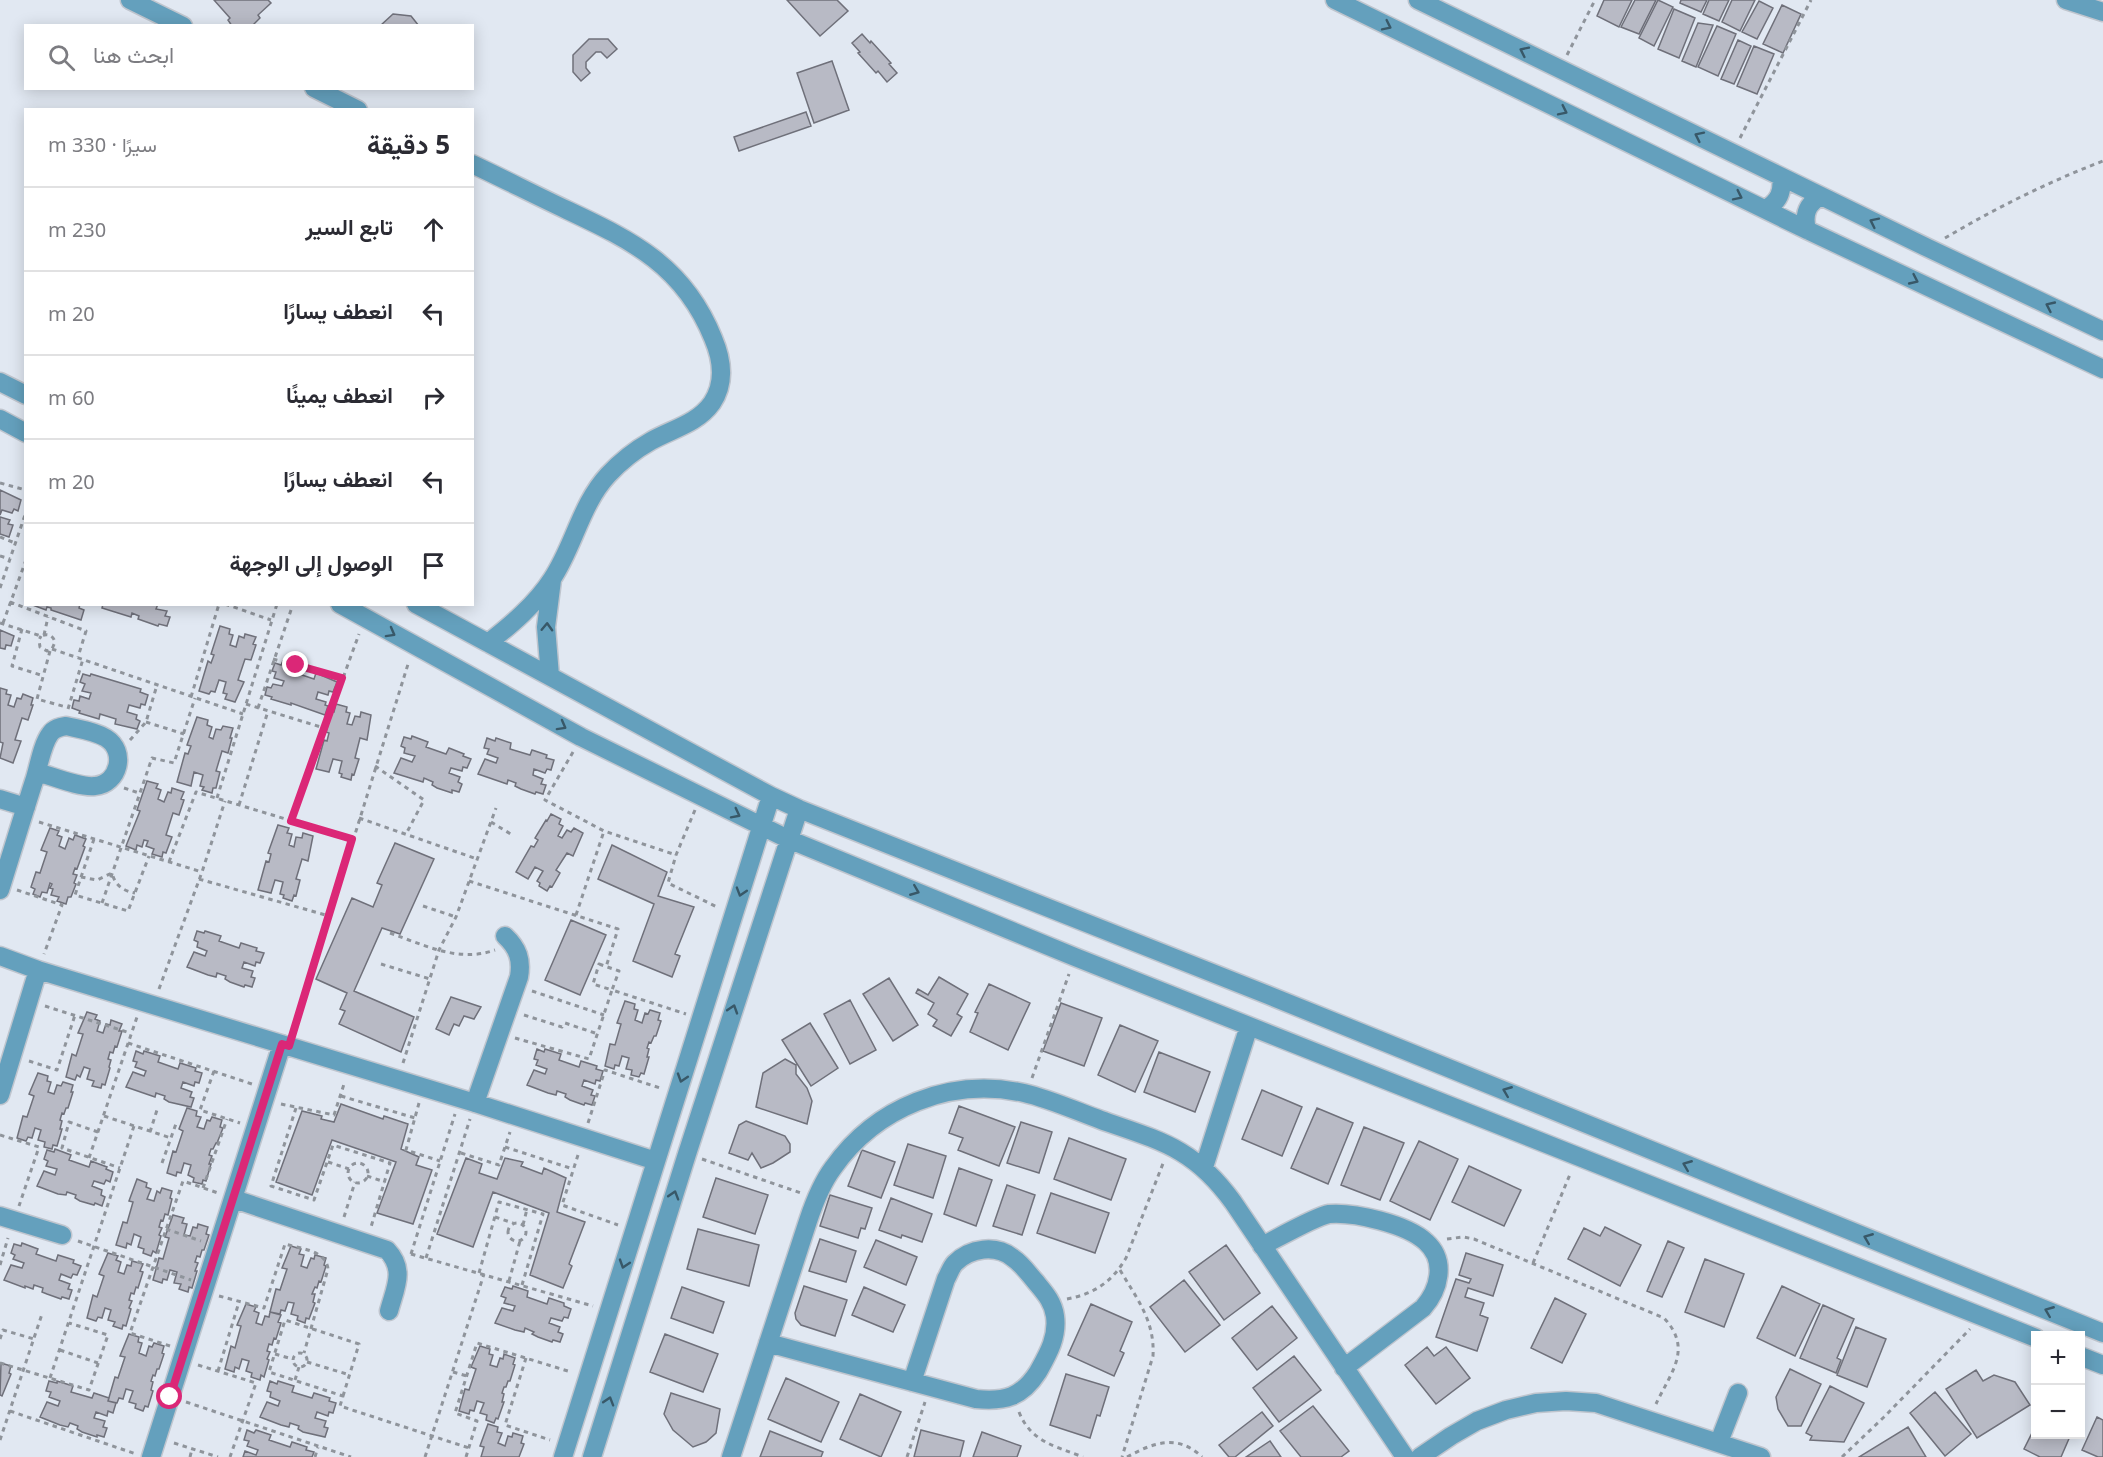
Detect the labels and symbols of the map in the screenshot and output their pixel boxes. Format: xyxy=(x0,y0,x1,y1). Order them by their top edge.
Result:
one-way arrow xyxy=(1381,18,1392,30)
one-way arrow xyxy=(1519,47,1530,58)
one-way arrow xyxy=(1556,103,1567,115)
one-way arrow xyxy=(1694,132,1705,144)
one-way arrow xyxy=(1732,189,1743,200)
one-way arrow xyxy=(1870,217,1881,229)
one-way arrow xyxy=(1907,273,1918,285)
one-way arrow xyxy=(2046,301,2057,313)
one-way arrow xyxy=(541,623,553,632)
one-way arrow xyxy=(385,625,395,637)
route end xyxy=(282,651,308,677)
one-way arrow xyxy=(556,719,566,730)
one-way arrow xyxy=(730,807,740,818)
one-way arrow xyxy=(909,884,920,896)
one-way arrow xyxy=(736,886,748,897)
one-way arrow xyxy=(726,1004,738,1015)
one-way arrow xyxy=(677,1072,690,1083)
one-way arrow xyxy=(1502,1086,1512,1099)
one-way arrow xyxy=(1683,1160,1694,1172)
one-way arrow xyxy=(667,1190,679,1201)
one-way arrow xyxy=(1863,1233,1874,1245)
one-way arrow xyxy=(619,1258,631,1269)
one-way arrow xyxy=(2044,1306,2055,1318)
route start xyxy=(156,1383,182,1409)
one-way arrow xyxy=(602,1396,614,1407)

